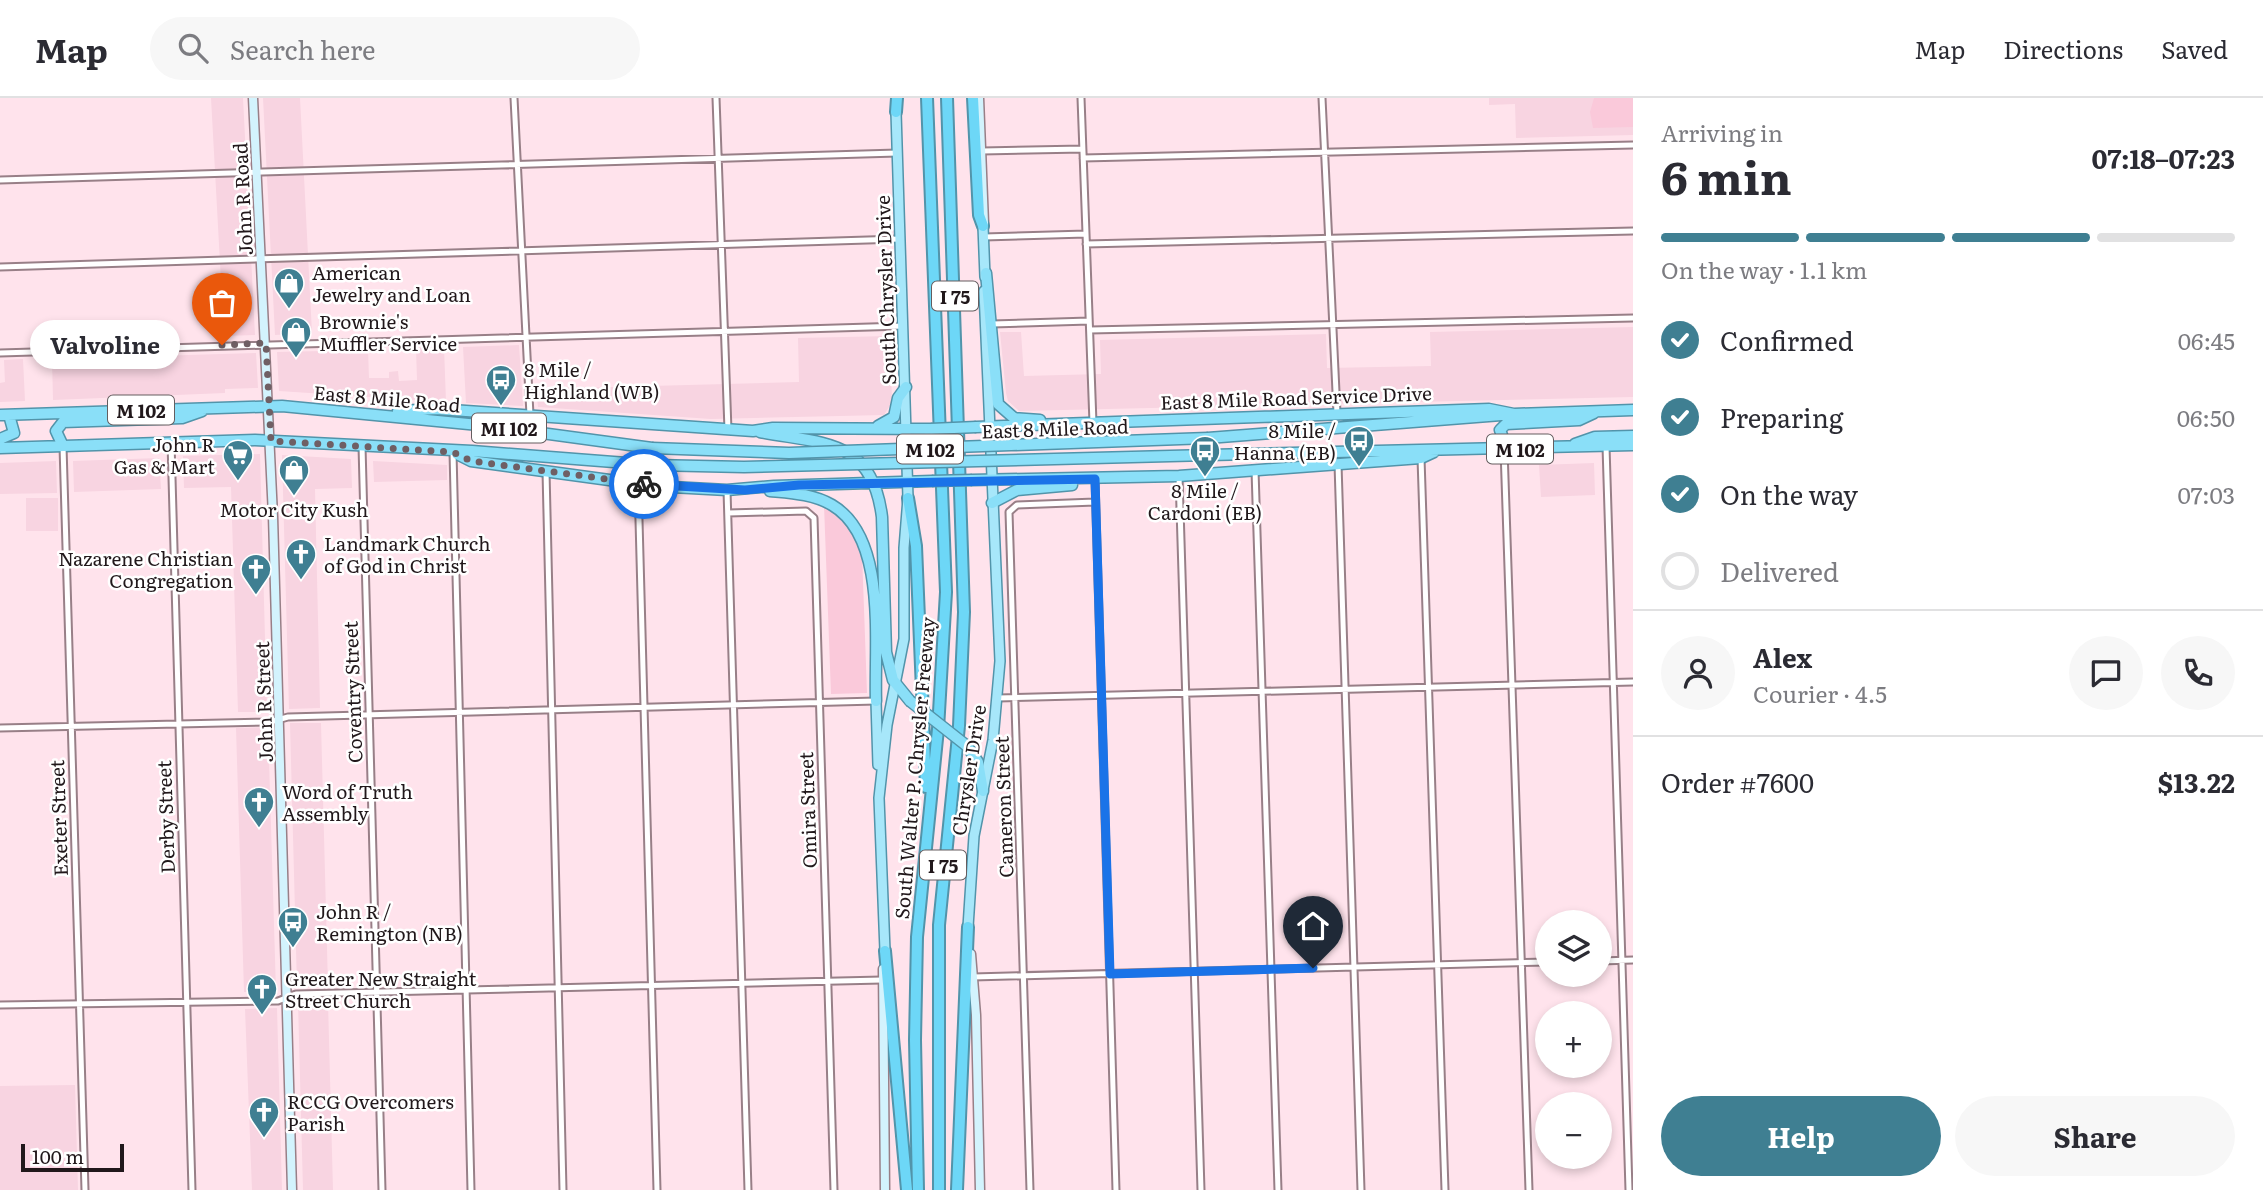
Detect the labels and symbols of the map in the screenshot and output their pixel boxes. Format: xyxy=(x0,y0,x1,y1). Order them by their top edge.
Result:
street label: John R Road xyxy=(225,141,259,256)
street label: South Chrysler Drive xyxy=(868,194,902,385)
place label: American Jewelry and Loan xyxy=(312,258,471,308)
shop icon: American Jewelry and Loan xyxy=(272,266,306,310)
pin xyxy=(192,273,252,345)
road number: I 75 xyxy=(932,281,978,310)
place label: Brownie's Muffler Service xyxy=(319,307,457,357)
shop icon: Brownie's Muffler Service xyxy=(279,315,313,359)
callout: Valvoline xyxy=(30,320,180,370)
place label: 8 Mile / Highland (WB) xyxy=(524,355,659,405)
bus stop icon: 8 Mile / Highland (WB) xyxy=(484,363,518,407)
street label: East 8 Mile Road xyxy=(312,378,462,418)
street label: East 8 Mile Road Service Drive xyxy=(1160,378,1432,416)
road number: M 102 xyxy=(108,396,174,424)
street label: East 8 Mile Road xyxy=(981,411,1130,445)
road number: MI 102 xyxy=(472,414,546,442)
place label: 8 Mile / Hanna (EB) xyxy=(1234,416,1336,466)
bus stop icon: 8 Mile / Hanna (EB) xyxy=(1342,424,1376,468)
place label: John R Gas & Mart xyxy=(114,430,215,480)
bus stop icon: 8 Mile / Cardoni (EB) xyxy=(1188,434,1222,478)
road number: M 102 xyxy=(897,435,963,464)
road number: M 102 xyxy=(1487,435,1553,464)
supermarket icon: John R Gas & Mart xyxy=(221,438,255,482)
courier xyxy=(609,449,679,519)
shop icon: Motor City Kush xyxy=(277,453,311,497)
place label: 8 Mile / Cardoni (EB) xyxy=(1148,476,1262,526)
place label: Motor City Kush xyxy=(220,495,368,523)
place label: Landmark Church of God in Christ xyxy=(324,529,491,579)
church icon: Landmark Church of God in Christ xyxy=(284,537,318,581)
place label: Nazarene Christian Congregation xyxy=(58,544,233,594)
church icon: Nazarene Christian Congregation xyxy=(239,552,273,596)
street label: South Walter P. Chrysler Freeway xyxy=(887,616,941,920)
street label: Coventry Street xyxy=(336,620,368,763)
street label: John R Street xyxy=(247,641,279,763)
street label: Chrysler Drive xyxy=(944,702,992,837)
street label: Cameron Street xyxy=(987,735,1019,878)
street label: Omira Street xyxy=(791,751,823,869)
street label: Exeter Street xyxy=(42,759,74,877)
street label: Derby Street xyxy=(149,760,181,874)
place label: Word of Truth Assembly xyxy=(282,777,413,827)
church icon: Word of Truth Assembly xyxy=(242,785,276,829)
road number: I 75 xyxy=(920,850,966,880)
pin xyxy=(1283,896,1343,968)
place label: John R / Remington (NB) xyxy=(316,897,463,947)
bus stop icon: John R / Remington (NB) xyxy=(276,905,310,949)
place label: Greater New Straight Street Church xyxy=(285,964,477,1014)
church icon: Greater New Straight Street Church xyxy=(245,972,279,1016)
place label: RCCG Overcomers Parish xyxy=(287,1087,454,1137)
church icon: RCCG Overcomers Parish xyxy=(247,1095,281,1139)
scale bar xyxy=(21,1141,124,1173)

